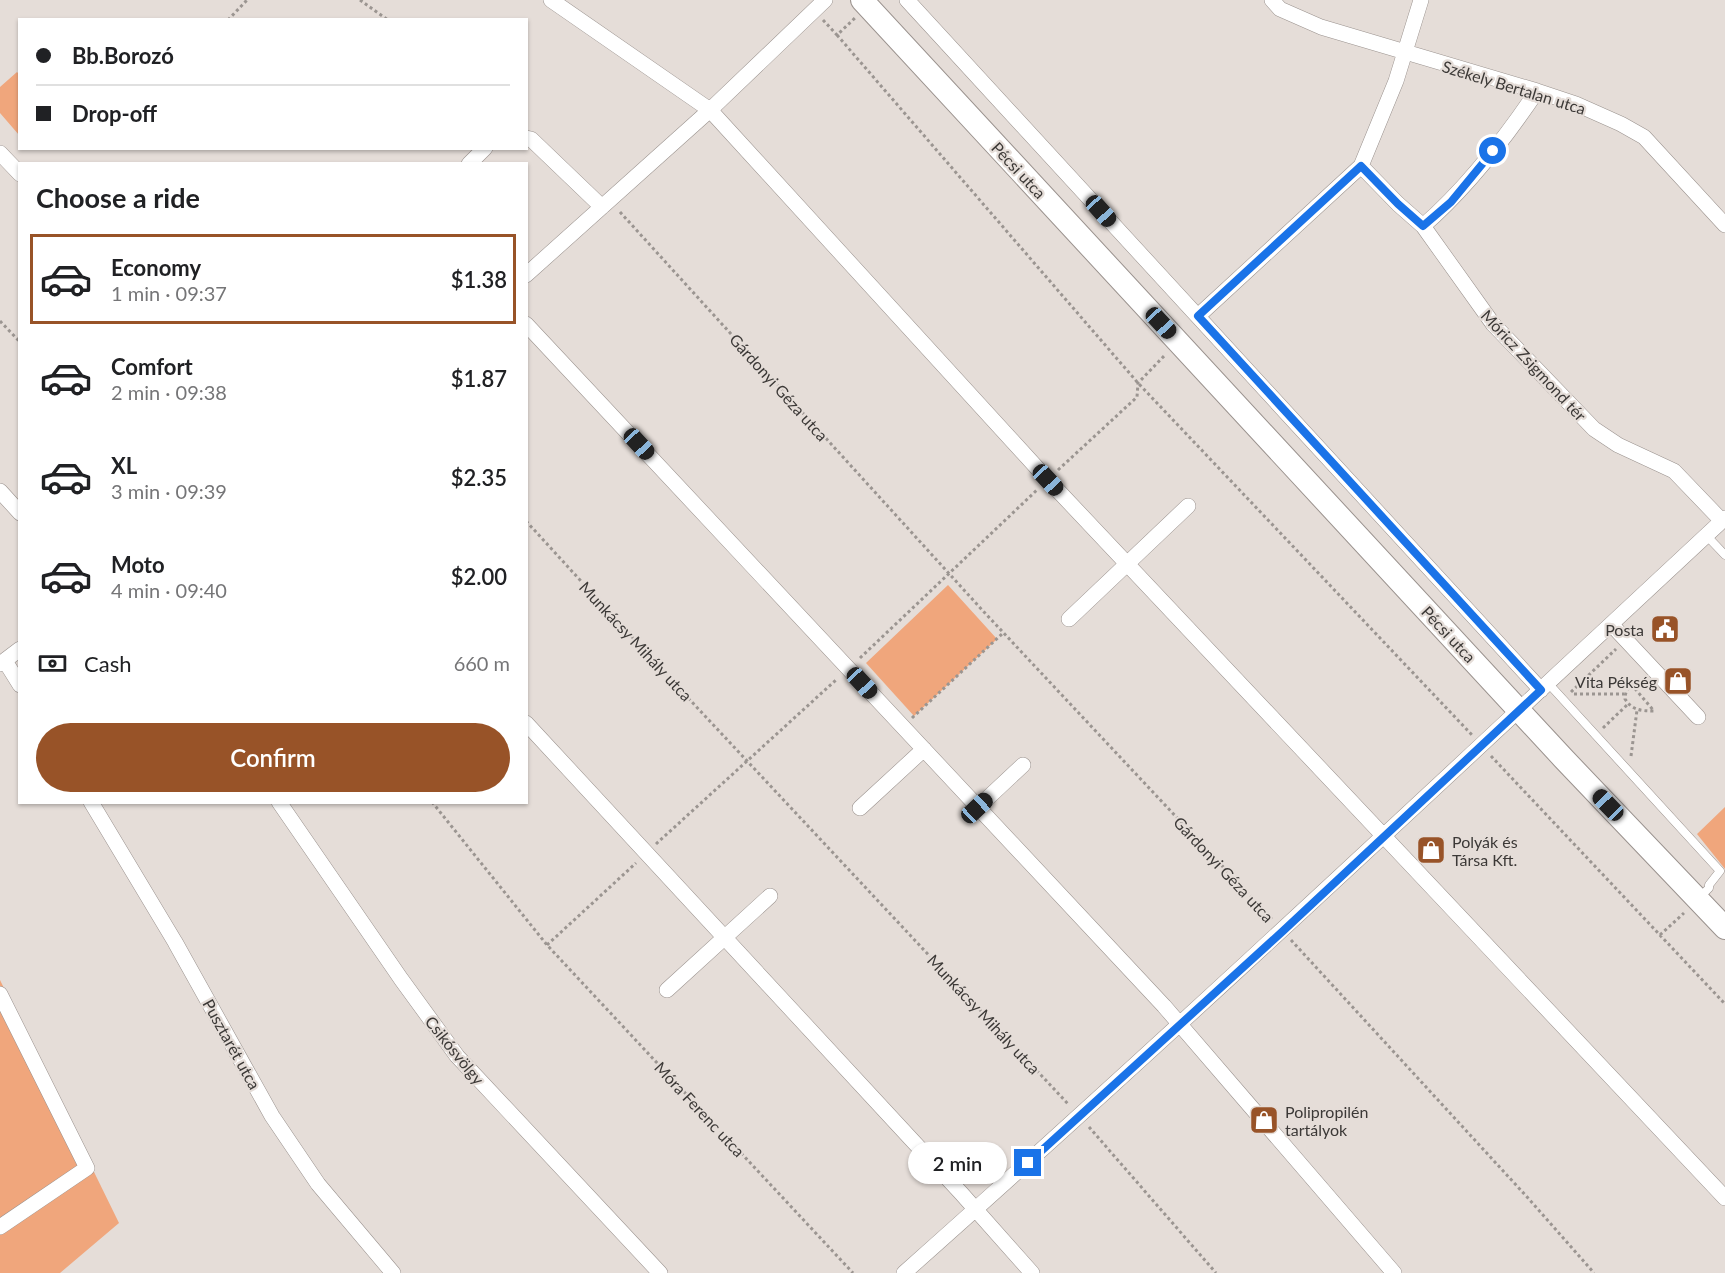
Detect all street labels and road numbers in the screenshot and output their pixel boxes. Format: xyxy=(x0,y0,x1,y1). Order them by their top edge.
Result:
street label: Székely Bertalan utca xyxy=(1440,56,1588,118)
street label: Pécsi utca xyxy=(988,138,1050,202)
street label: Móricz Zsigmond tér xyxy=(1478,305,1591,425)
street label: Gárdonyi Géza utca xyxy=(726,330,832,444)
street label: Munkácsy Mihály utca xyxy=(576,577,696,705)
street label: Pécsi utca xyxy=(1418,602,1480,666)
street label: Gárdonyi Géza utca xyxy=(1170,812,1278,926)
street label: Munkácsy Mihály utca xyxy=(924,950,1044,1078)
street label: Pusztarét utca xyxy=(199,996,265,1092)
street label: Csikósvölgy xyxy=(422,1012,489,1089)
street label: Móra Ferenc utca xyxy=(651,1058,749,1160)

